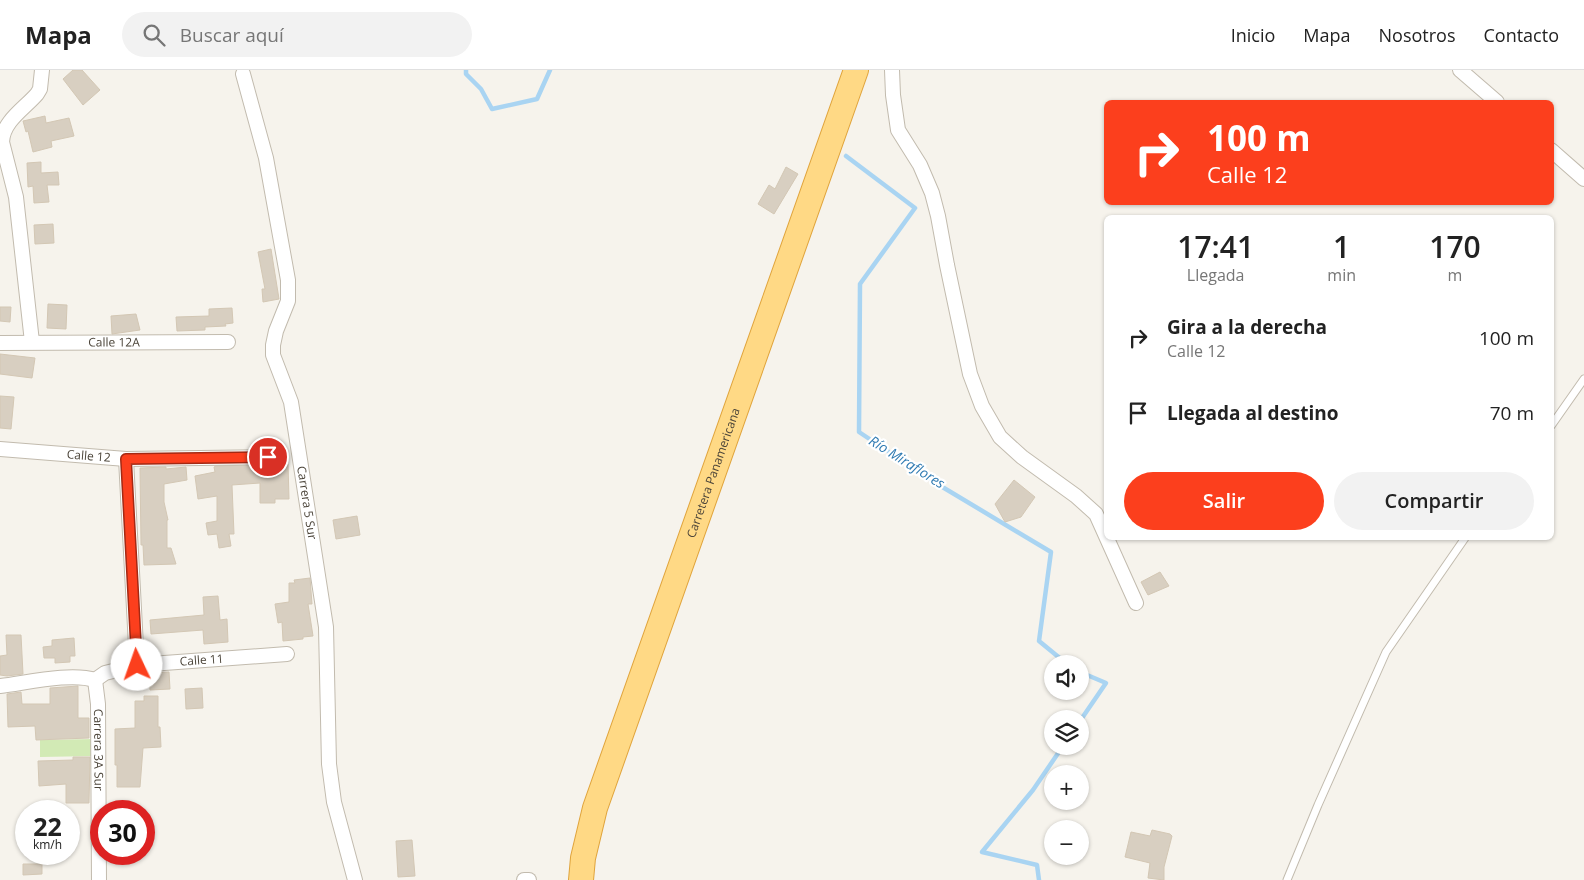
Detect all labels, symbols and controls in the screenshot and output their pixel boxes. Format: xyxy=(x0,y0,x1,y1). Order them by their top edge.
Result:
search box xyxy=(122,12,472,57)
text: Mapa xyxy=(25,18,92,51)
icon: search xyxy=(140,21,168,49)
text: Buscar aquí xyxy=(180,22,284,48)
text: Inicio xyxy=(1231,23,1275,47)
text: Mapa xyxy=(1303,23,1351,47)
text: Nosotros xyxy=(1379,23,1456,47)
text: Contacto xyxy=(1484,23,1559,47)
text: 100 m xyxy=(1207,114,1311,161)
icon: right xyxy=(1124,120,1189,185)
text: Calle 12 xyxy=(1207,159,1287,189)
text: 17:41 xyxy=(1177,226,1254,267)
text: 1 xyxy=(1333,226,1350,267)
text: 170 xyxy=(1429,226,1481,267)
text: Llegada xyxy=(1187,264,1244,286)
text: min xyxy=(1327,264,1356,286)
text: m xyxy=(1448,264,1462,286)
text: Gira a la derecha xyxy=(1167,314,1327,340)
icon: right xyxy=(1124,324,1152,352)
text: 100 m xyxy=(1479,325,1534,351)
street label: Calle 12A xyxy=(88,333,140,351)
text: Calle 12 xyxy=(1167,340,1225,362)
icon: arrive xyxy=(1124,399,1152,427)
text: Llegada al destino xyxy=(1167,400,1339,426)
text: 70 m xyxy=(1490,400,1534,426)
street label: Carretera Panamericana xyxy=(682,405,744,540)
water label: Río Miraflores xyxy=(866,431,949,492)
pin xyxy=(247,436,289,478)
icon: arrive xyxy=(254,443,282,471)
street label: Calle 12 xyxy=(66,445,111,466)
street label: Carrera 5 Sur xyxy=(293,465,321,541)
button: Salir xyxy=(1124,472,1324,530)
button: Compartir xyxy=(1334,472,1534,530)
position arrow xyxy=(110,638,162,690)
street label: Calle 11 xyxy=(179,650,224,670)
map controls xyxy=(1044,655,1089,865)
button: sound xyxy=(1044,655,1089,700)
street label: Carrera 3A Sur xyxy=(90,709,107,791)
button: layers xyxy=(1044,710,1089,755)
button: + xyxy=(1044,765,1089,810)
speed limit sign: 30 xyxy=(90,800,155,865)
text: 22 xyxy=(33,809,62,843)
button: − xyxy=(1044,820,1089,865)
text: km/h xyxy=(33,836,62,853)

